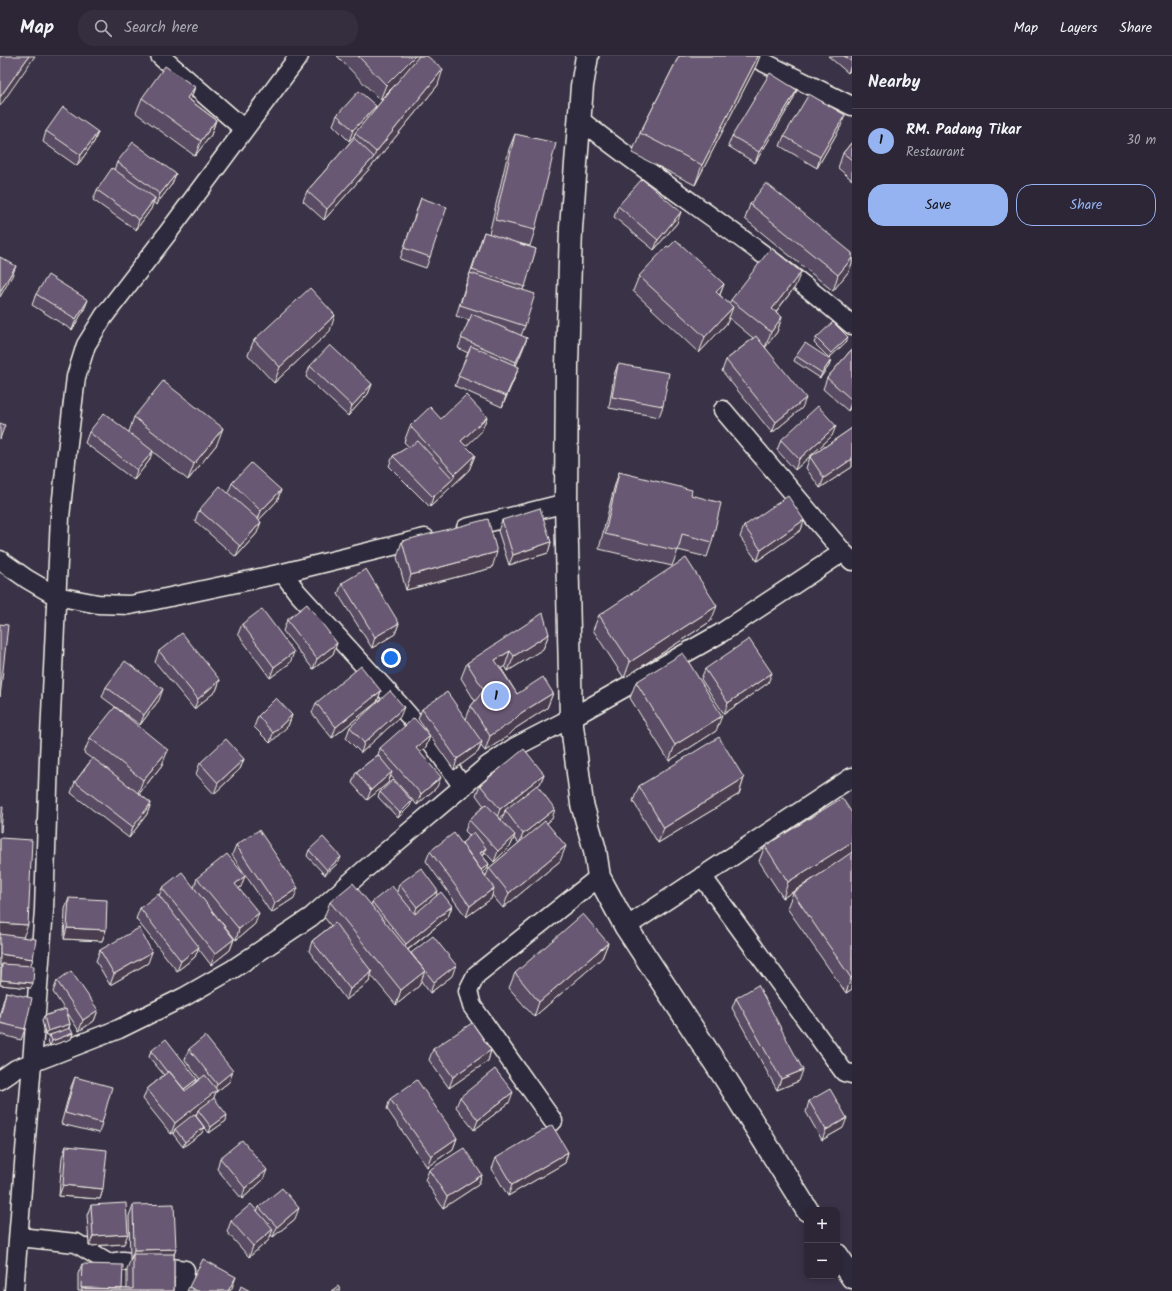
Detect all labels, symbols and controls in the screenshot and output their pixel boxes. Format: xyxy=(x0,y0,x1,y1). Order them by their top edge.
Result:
search box xyxy=(78,10,358,46)
text: Map xyxy=(20,13,54,43)
text: Search here xyxy=(124,16,198,40)
icon: search xyxy=(92,17,114,39)
text: Map xyxy=(1014,17,1038,39)
text: Layers xyxy=(1060,17,1098,39)
text: Share xyxy=(1120,17,1152,39)
text: Nearby xyxy=(868,69,920,96)
text: RM. Padang Tikar xyxy=(906,118,1021,142)
text: 1 xyxy=(879,130,883,151)
text: 30 m xyxy=(1127,130,1156,151)
text: Restaurant xyxy=(906,142,965,163)
button: Save xyxy=(868,184,1008,226)
button: Share xyxy=(1016,184,1156,226)
your location xyxy=(381,648,401,668)
pin: 1 xyxy=(483,681,509,711)
map controls xyxy=(804,1207,840,1279)
button: + xyxy=(804,1207,840,1243)
button: − xyxy=(804,1243,840,1279)

